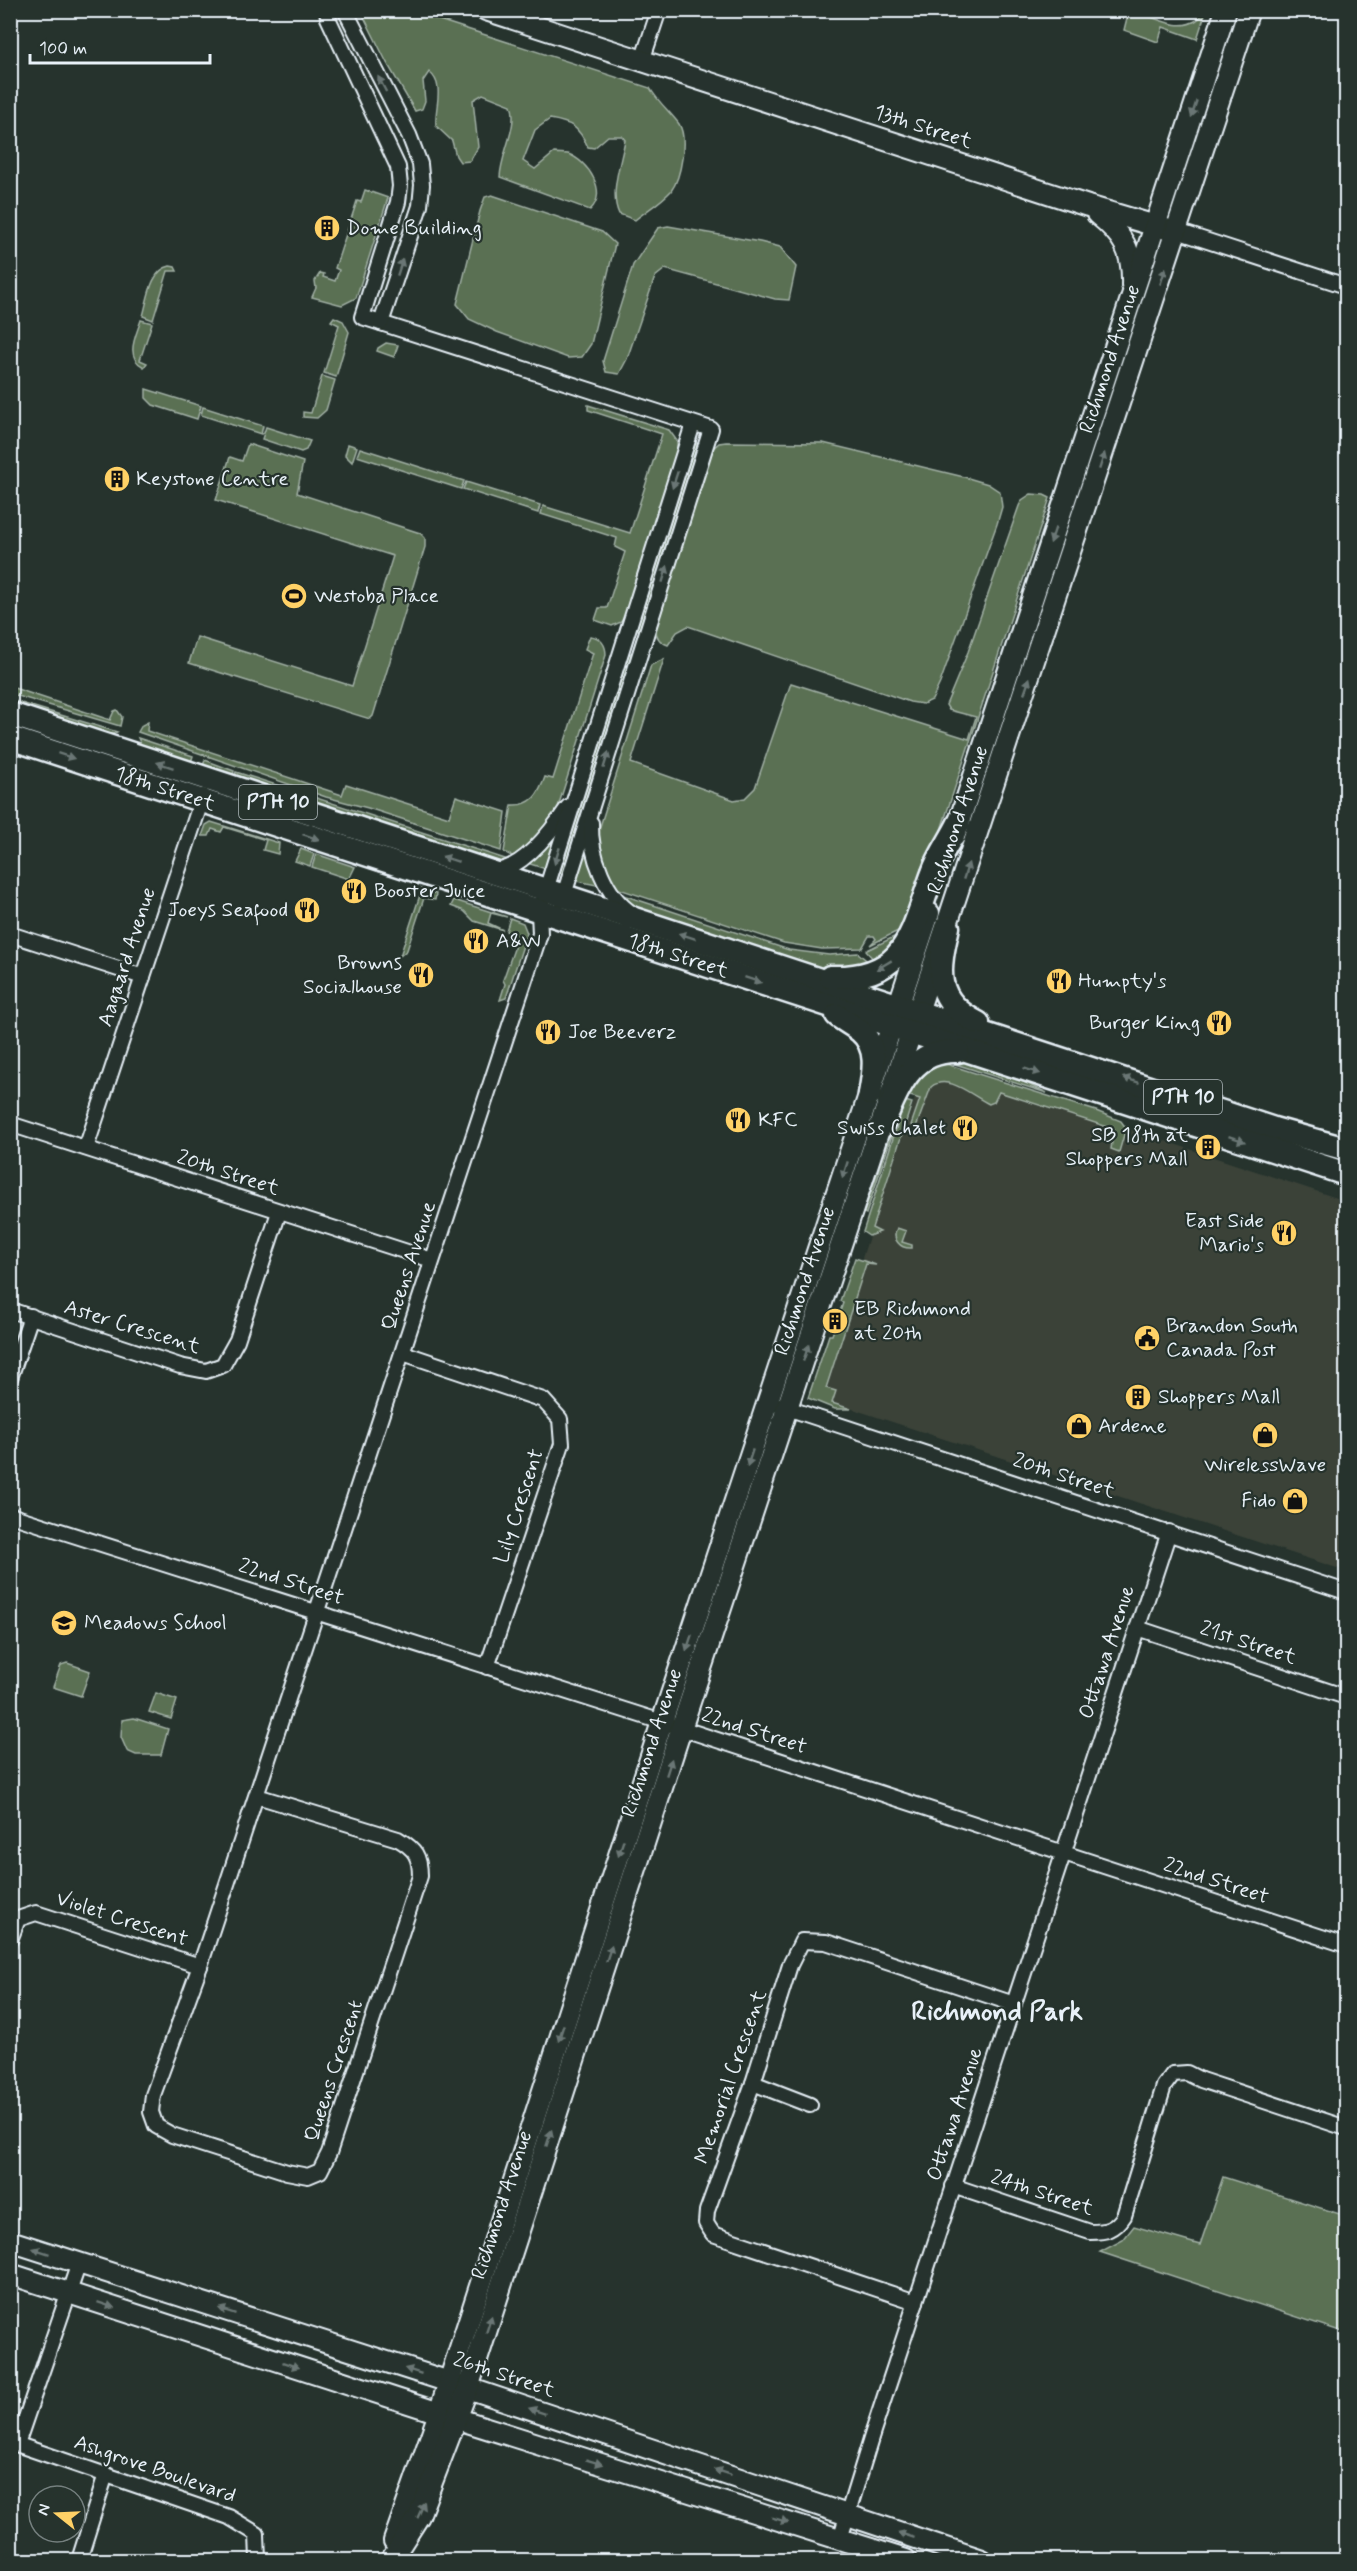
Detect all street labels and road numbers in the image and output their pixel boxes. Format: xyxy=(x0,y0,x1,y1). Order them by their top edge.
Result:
street label: 13th Street xyxy=(870,98,976,156)
street label: Richmond Avenue xyxy=(1073,281,1147,437)
street label: Richmond Avenue xyxy=(921,742,995,898)
street label: 18th Street xyxy=(111,760,220,819)
road number: PTH 10 xyxy=(239,785,317,819)
street label: Aagaard Avenue xyxy=(91,884,163,1030)
street label: 18th Street xyxy=(624,927,733,986)
road number: PTH 10 xyxy=(1144,1080,1222,1114)
street label: 20th Street xyxy=(173,1143,283,1203)
street label: Queens Avenue xyxy=(375,1198,443,1334)
street label: Richmond Avenue xyxy=(768,1203,842,1359)
street label: Aster Crescent xyxy=(61,1293,204,1361)
street label: Lily Crescent xyxy=(487,1445,551,1567)
street label: 20th Street xyxy=(1009,1446,1119,1506)
street label: 22nd Street xyxy=(235,1552,347,1612)
street label: Ottawa Avenue xyxy=(1072,1582,1142,1722)
street label: 21st Street xyxy=(1196,1614,1300,1672)
street label: Richmond Avenue xyxy=(615,1665,689,1821)
street label: 22nd Street xyxy=(698,1701,810,1761)
street label: 22nd Street xyxy=(1160,1851,1272,1911)
street label: Violet Crescent xyxy=(52,1885,192,1954)
street label: Memorial Crescent xyxy=(688,1986,774,2168)
street label: Queens Crescent xyxy=(298,1996,370,2146)
street label: Ottawa Avenue xyxy=(920,2044,990,2184)
street label: Richmond Avenue xyxy=(465,2127,539,2283)
street label: 24th Street xyxy=(987,2163,1098,2223)
street label: 26th Street xyxy=(450,2345,559,2405)
street label: Ashgrove Boulevard xyxy=(70,2428,240,2510)

